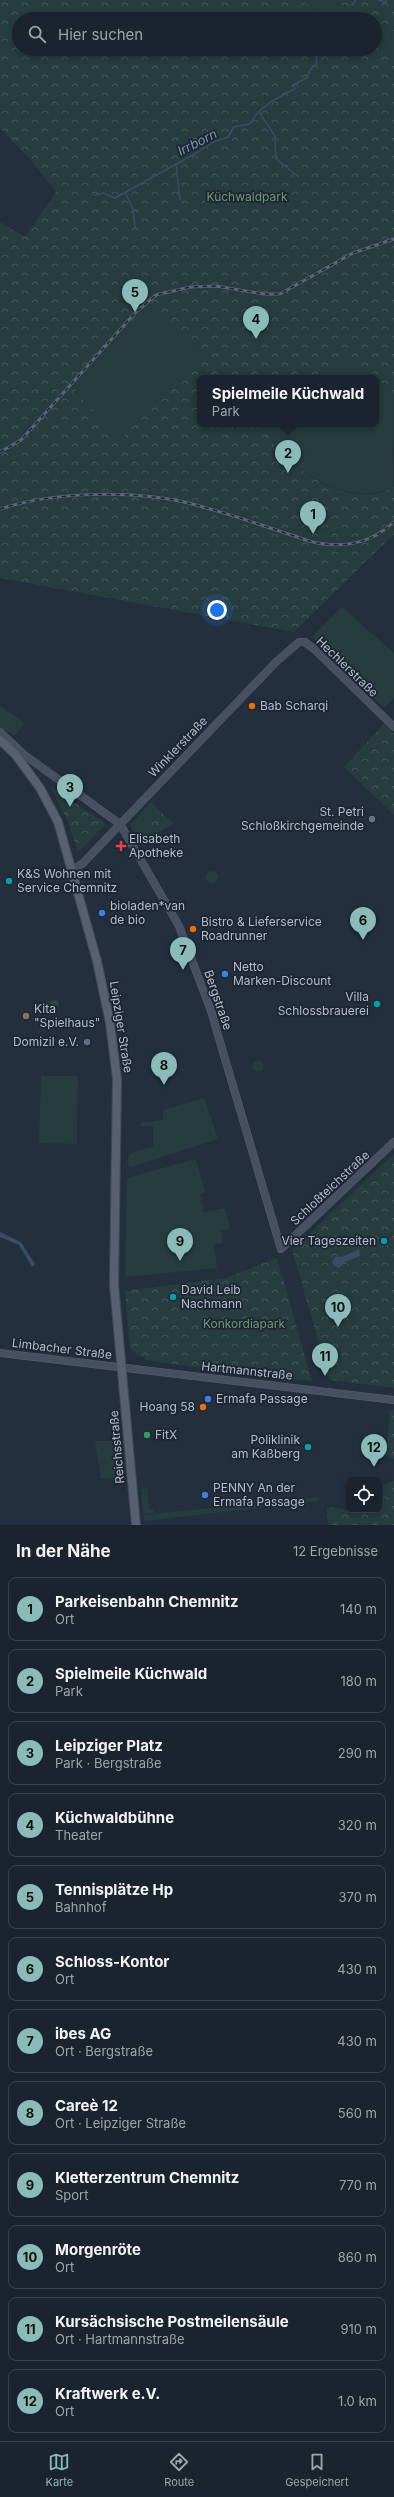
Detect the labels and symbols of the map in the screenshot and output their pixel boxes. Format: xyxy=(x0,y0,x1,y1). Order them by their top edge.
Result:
water label: Irrborn xyxy=(175,125,220,159)
park label: Küchwaldpark xyxy=(206,189,288,204)
pin: 5 xyxy=(122,279,148,312)
pin: 4 xyxy=(243,306,269,339)
pin: 2 xyxy=(275,440,301,473)
pin: 1 xyxy=(300,501,326,534)
your location xyxy=(207,600,227,620)
street label: Hechlerstraße xyxy=(313,633,381,700)
place label: Bab Scharqi xyxy=(260,698,328,713)
marker: Bab Scharqi xyxy=(247,701,257,711)
street label: Winklerstraße xyxy=(145,713,210,780)
pin: 3 xyxy=(57,774,83,807)
place label: St. Petri Schloßkirchgemeinde xyxy=(241,804,364,833)
marker: St. Petri Schloßkirchgemeinde xyxy=(367,814,377,824)
place label: Elisabeth Apotheke xyxy=(129,831,183,860)
marker: Elisabeth Apotheke xyxy=(116,841,126,851)
place label: K&S Wohnen mit Service Chemnitz xyxy=(17,866,117,895)
marker: K&S Wohnen mit Service Chemnitz xyxy=(4,876,14,886)
place label: bioladen*van de bio xyxy=(110,898,185,927)
pin: 6 xyxy=(350,907,376,940)
marker: bioladen*van de bio xyxy=(97,908,107,918)
place label: Bistro & Lieferservice Roadrunner xyxy=(201,914,322,943)
marker: Bistro & Lieferservice Roadrunner xyxy=(188,924,198,934)
pin: 7 xyxy=(170,937,196,970)
place label: Netto Marken-Discount xyxy=(233,959,331,988)
street label: Bergstraße xyxy=(201,968,236,1032)
marker: Netto Marken-Discount xyxy=(220,969,230,979)
street label: Leipziger Straße xyxy=(107,980,136,1074)
place label: Villa Schlossbrauerei xyxy=(278,989,369,1018)
marker: Villa Schlossbrauerei xyxy=(372,999,382,1009)
place label: Kita "Spielhaus" xyxy=(34,1001,100,1030)
marker: Kita "Spielhaus" xyxy=(21,1011,31,1021)
place label: Domizil e.V. xyxy=(13,1034,79,1049)
marker: Domizil e.V. xyxy=(82,1037,92,1047)
pin: 8 xyxy=(151,1052,177,1085)
street label: Schloßteichstraße xyxy=(287,1147,372,1228)
pin: 9 xyxy=(167,1228,193,1261)
place label: Vier Tageszeiten xyxy=(281,1233,376,1248)
marker: Vier Tageszeiten xyxy=(379,1236,389,1246)
place label: David Leib Nachmann xyxy=(181,1282,242,1311)
marker: David Leib Nachmann xyxy=(168,1292,178,1302)
pin: 10 xyxy=(325,1294,351,1327)
park label: Konkordiapark xyxy=(203,1316,286,1331)
street label: Limbacher Straße xyxy=(11,1335,113,1362)
pin: 11 xyxy=(312,1343,338,1376)
street label: Hartmannstraße xyxy=(201,1358,293,1383)
place label: Ermafa Passage xyxy=(216,1391,308,1406)
marker: Ermafa Passage xyxy=(203,1394,213,1404)
place label: Hoang 58 xyxy=(139,1399,195,1414)
marker: Hoang 58 xyxy=(198,1402,208,1412)
street label: Reichsstraße xyxy=(106,1410,127,1484)
place label: FitX xyxy=(155,1427,177,1442)
marker: FitX xyxy=(142,1430,152,1440)
place label: Poliklinik am Kaßberg xyxy=(231,1432,300,1461)
pin: 12 xyxy=(361,1434,387,1467)
marker: Poliklinik am Kaßberg xyxy=(303,1442,313,1452)
place label: PENNY An der Ermafa Passage xyxy=(213,1480,305,1509)
marker: PENNY An der Ermafa Passage xyxy=(200,1490,210,1500)

